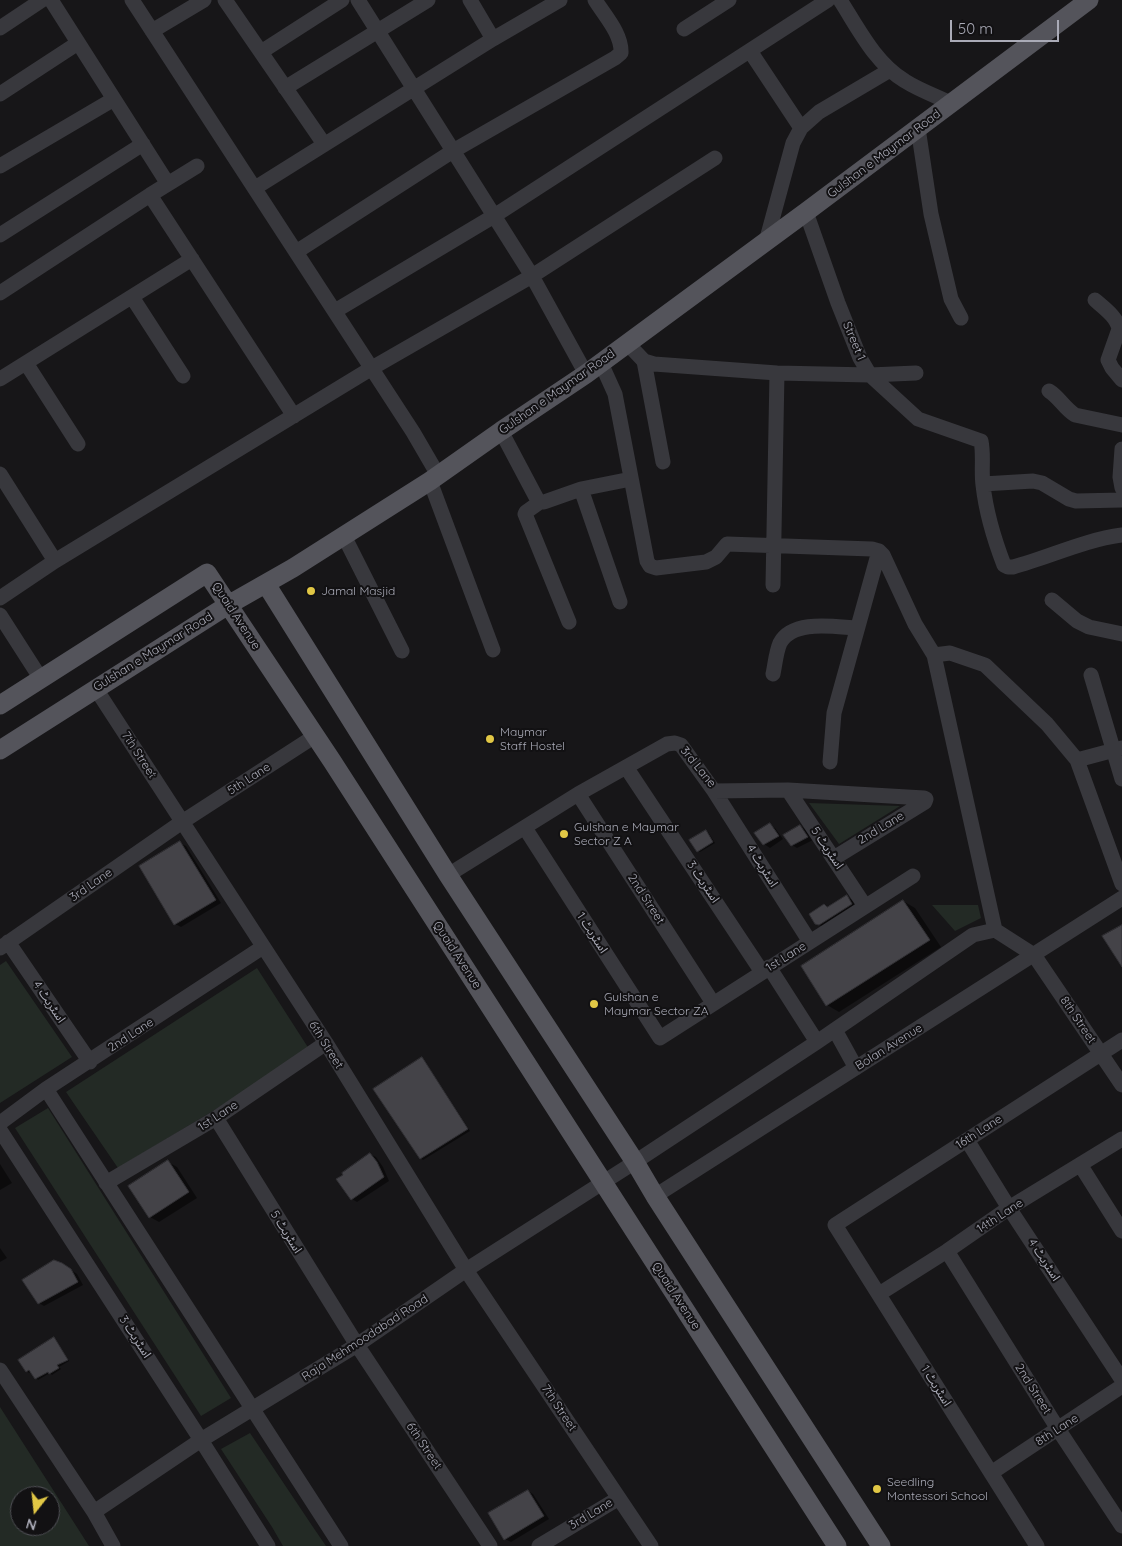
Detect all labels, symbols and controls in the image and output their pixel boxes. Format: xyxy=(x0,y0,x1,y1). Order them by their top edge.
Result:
scale bar xyxy=(952,10,1061,42)
text: 50 m xyxy=(958,19,993,38)
street label: Gulshan e Maymar Road xyxy=(825,107,943,201)
street label: Street 1 xyxy=(839,320,869,362)
street label: Gulshan e Maymar Road xyxy=(496,347,618,437)
street label: Quaid Avenue xyxy=(209,580,263,652)
place label: Jamal Masjid xyxy=(321,584,395,598)
marker: Jamal Masjid xyxy=(305,585,317,597)
street label: Gulshan e Maymar Road xyxy=(91,609,215,695)
place label: Maymar Staff Hostel xyxy=(500,725,565,753)
street label: 7th Street xyxy=(118,729,160,781)
marker: Maymar Staff Hostel xyxy=(484,733,496,745)
street label: 3rd Lane xyxy=(677,744,719,790)
street label: 5th Lane xyxy=(225,760,273,798)
street label: 2nd Lane xyxy=(855,809,907,847)
place label: Gulshan e Maymar Sector Z A xyxy=(574,820,679,848)
street label: اسٹریٹ 5 xyxy=(808,824,846,872)
marker: Gulshan e Maymar Sector Z A xyxy=(558,828,570,840)
street label: اسٹریٹ 4 xyxy=(743,842,781,890)
street label: اسٹریٹ 3 xyxy=(684,858,722,906)
street label: 3rd Lane xyxy=(67,865,115,905)
street label: 2nd Street xyxy=(624,871,668,927)
street label: اسٹریٹ 1 xyxy=(574,910,610,956)
street label: Quaid Avenue xyxy=(430,919,484,991)
street label: 1st Lane xyxy=(763,939,809,975)
street label: اسٹریٹ 4 xyxy=(30,978,68,1026)
place label: Gulshan e Maymar Sector ZA xyxy=(604,990,709,1018)
street label: 8th Street xyxy=(1057,994,1099,1046)
marker: Gulshan e Maymar Sector ZA xyxy=(588,998,600,1010)
street label: 2nd Lane xyxy=(105,1015,157,1055)
street label: 6th Street xyxy=(306,1019,346,1071)
street label: Bolan Avenue xyxy=(853,1021,925,1073)
street label: 1st Lane xyxy=(195,1098,241,1134)
street label: 16th Lane xyxy=(953,1112,1005,1152)
street label: 14th Lane xyxy=(974,1196,1026,1236)
street label: اسٹریٹ 5 xyxy=(267,1208,305,1256)
street label: اسٹریٹ 4 xyxy=(1025,1236,1063,1284)
street label: Quaid Avenue xyxy=(649,1260,703,1332)
street label: Raja Mehmoodabad Road xyxy=(299,1292,431,1384)
street label: اسٹریٹ 3 xyxy=(116,1313,154,1361)
street label: 2nd Street xyxy=(1012,1361,1054,1417)
street label: اسٹریٹ 1 xyxy=(918,1363,954,1409)
street label: 7th Street xyxy=(538,1382,580,1434)
street label: 8th Lane xyxy=(1033,1411,1081,1449)
street label: 6th Street xyxy=(403,1420,445,1472)
place label: Seedling Montessori School xyxy=(887,1475,988,1503)
marker: Seedling Montessori School xyxy=(871,1483,883,1495)
north arrow xyxy=(10,1486,60,1536)
street label: 3rd Lane xyxy=(566,1495,616,1533)
text: N xyxy=(24,1514,39,1535)

